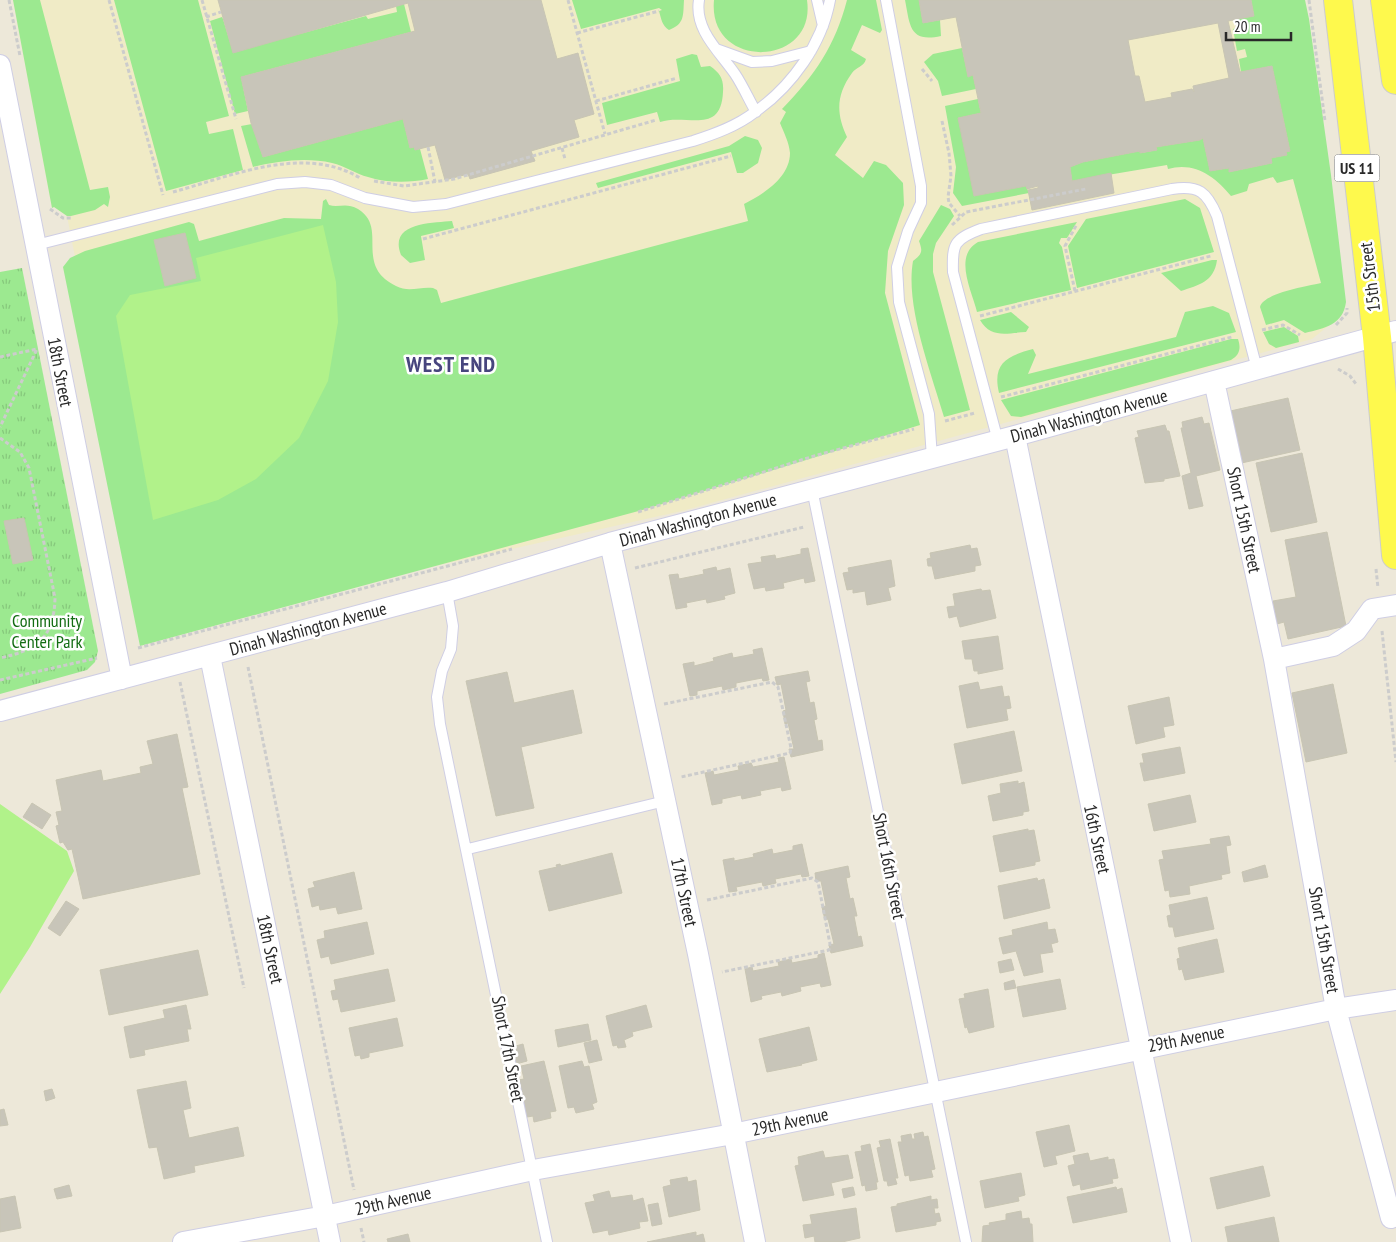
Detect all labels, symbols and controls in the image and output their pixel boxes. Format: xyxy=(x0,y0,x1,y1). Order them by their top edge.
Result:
scale bar xyxy=(1226,10,1291,42)
text: 20 m xyxy=(1234,17,1260,36)
road number: US 11 xyxy=(1334,154,1380,182)
street label: 15th Street xyxy=(1354,241,1385,313)
street label: 18th Street xyxy=(43,335,78,409)
district label: WEST END xyxy=(405,350,496,378)
street label: Dinah Washington Avenue xyxy=(1008,384,1170,448)
street label: Short 15th Street xyxy=(1222,465,1267,575)
street label: Dinah Washington Avenue xyxy=(617,488,779,552)
street label: Dinah Washington Avenue xyxy=(227,597,389,661)
park label: Community Center Park xyxy=(12,609,82,653)
street label: 16th Street xyxy=(1079,802,1116,876)
street label: Short 16th Street xyxy=(868,811,911,921)
street label: 17th Street xyxy=(666,855,703,929)
street label: Short 15th Street xyxy=(1304,885,1345,995)
street label: 18th Street xyxy=(252,912,289,986)
street label: Short 17th Street xyxy=(487,994,530,1104)
street label: 29th Avenue xyxy=(1145,1020,1226,1057)
street label: 29th Avenue xyxy=(749,1102,830,1141)
street label: 29th Avenue xyxy=(352,1181,433,1220)

